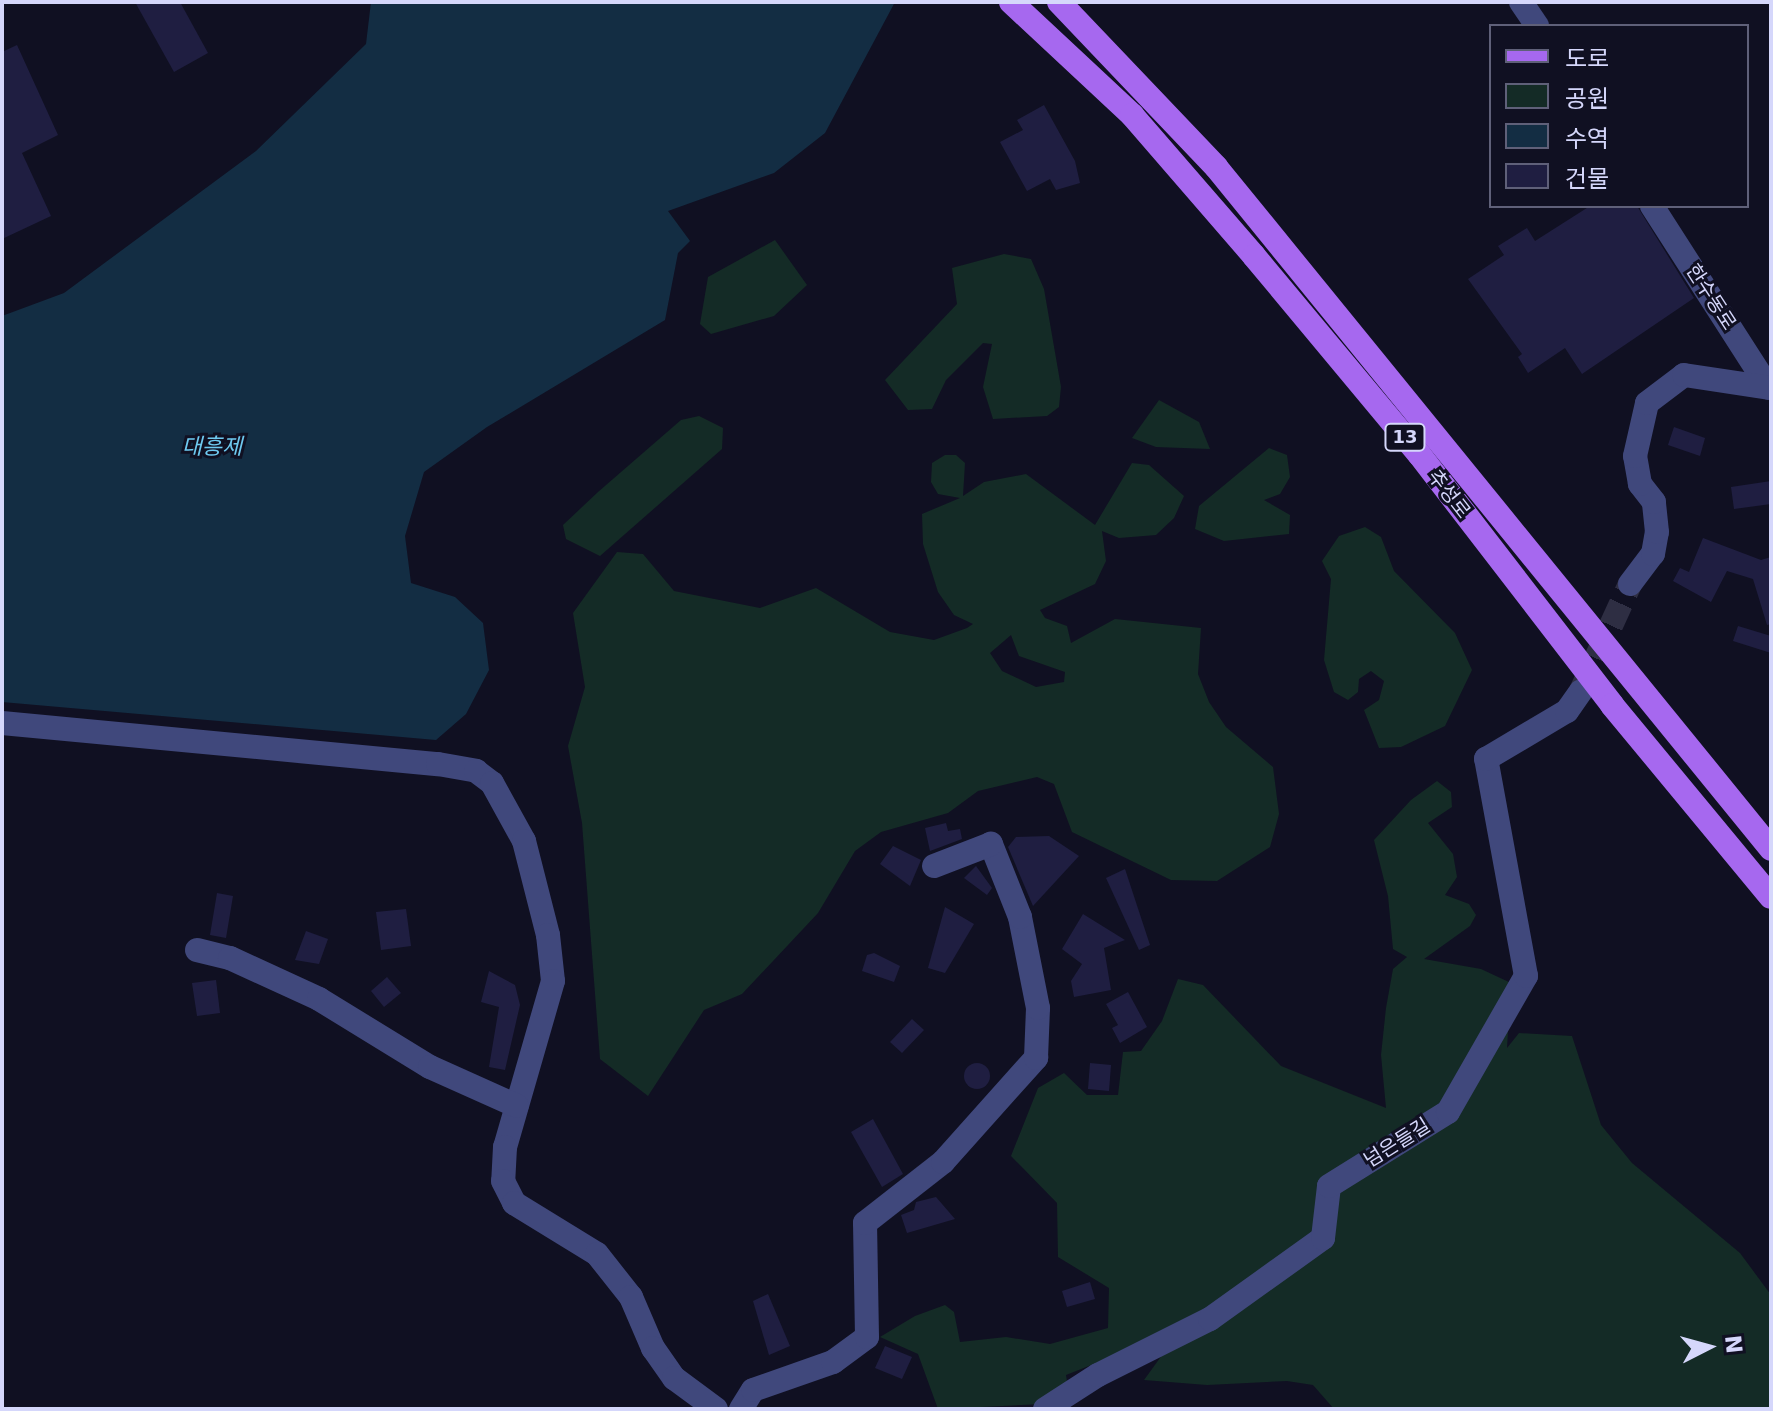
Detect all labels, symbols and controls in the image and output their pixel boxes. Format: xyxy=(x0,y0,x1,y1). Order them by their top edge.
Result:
legend xyxy=(1489,24,1749,208)
text: 도로 xyxy=(1565,45,1609,73)
text: 공원 xyxy=(1565,85,1609,113)
text: 수역 xyxy=(1565,125,1609,153)
text: 건물 xyxy=(1565,165,1609,193)
street label: 한수동로 xyxy=(1681,260,1741,334)
road number: 13 xyxy=(1383,423,1427,451)
water label: 대흥제 xyxy=(182,434,242,460)
street label: 추성로 xyxy=(1423,465,1475,523)
street label: 넘은들길 xyxy=(1359,1113,1435,1173)
north arrow xyxy=(1669,1307,1749,1387)
text: N xyxy=(1720,1334,1747,1355)

